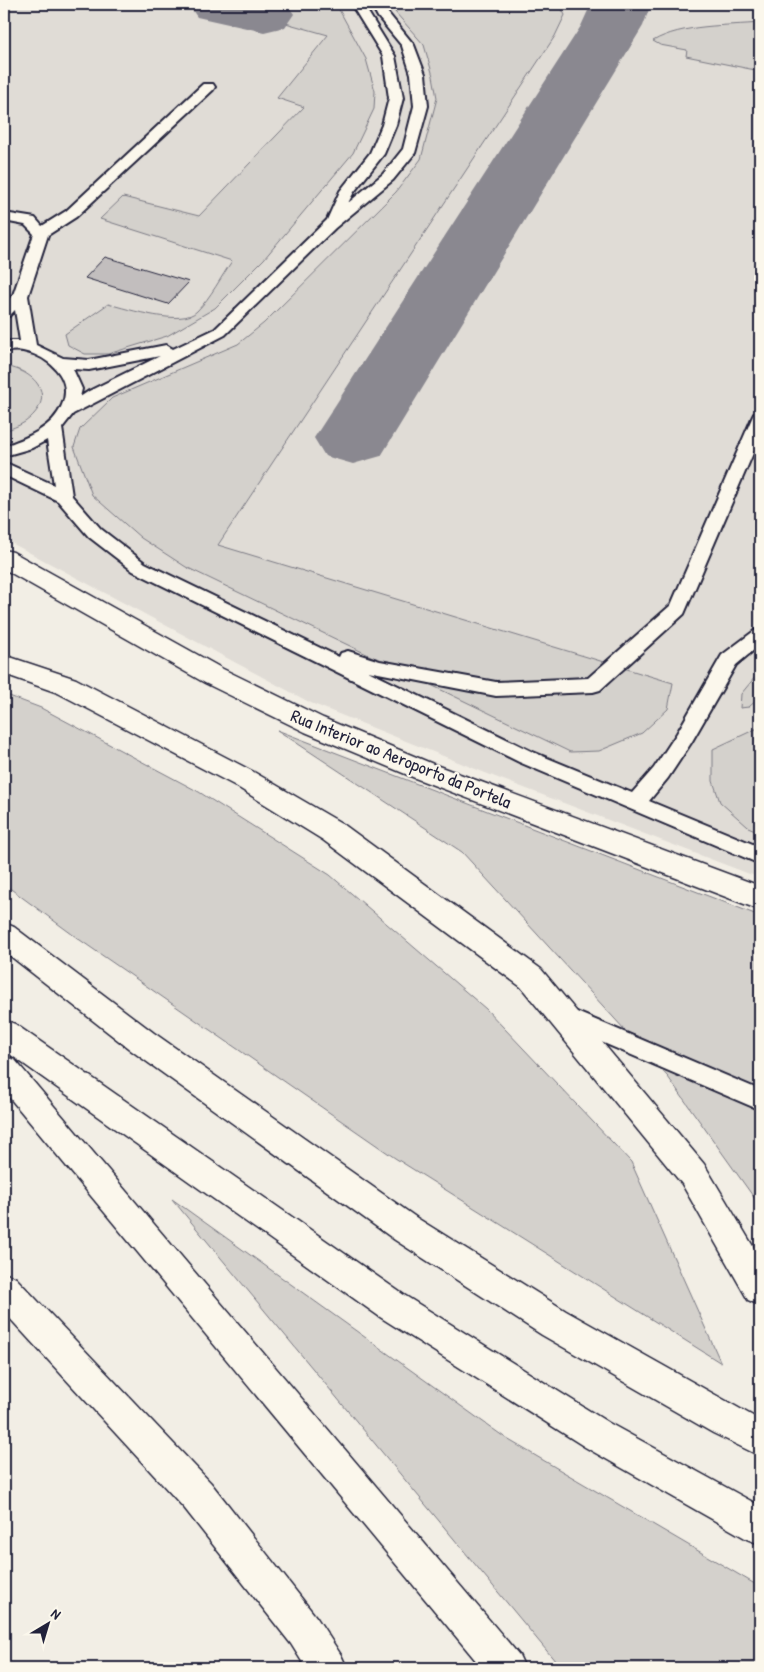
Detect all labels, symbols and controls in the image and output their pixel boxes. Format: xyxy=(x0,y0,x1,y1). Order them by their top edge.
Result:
street label: Rua Interior ao Aeroporto da Portela xyxy=(287,703,515,814)
north arrow xyxy=(22,1600,72,1650)
text: N xyxy=(48,1604,66,1623)

